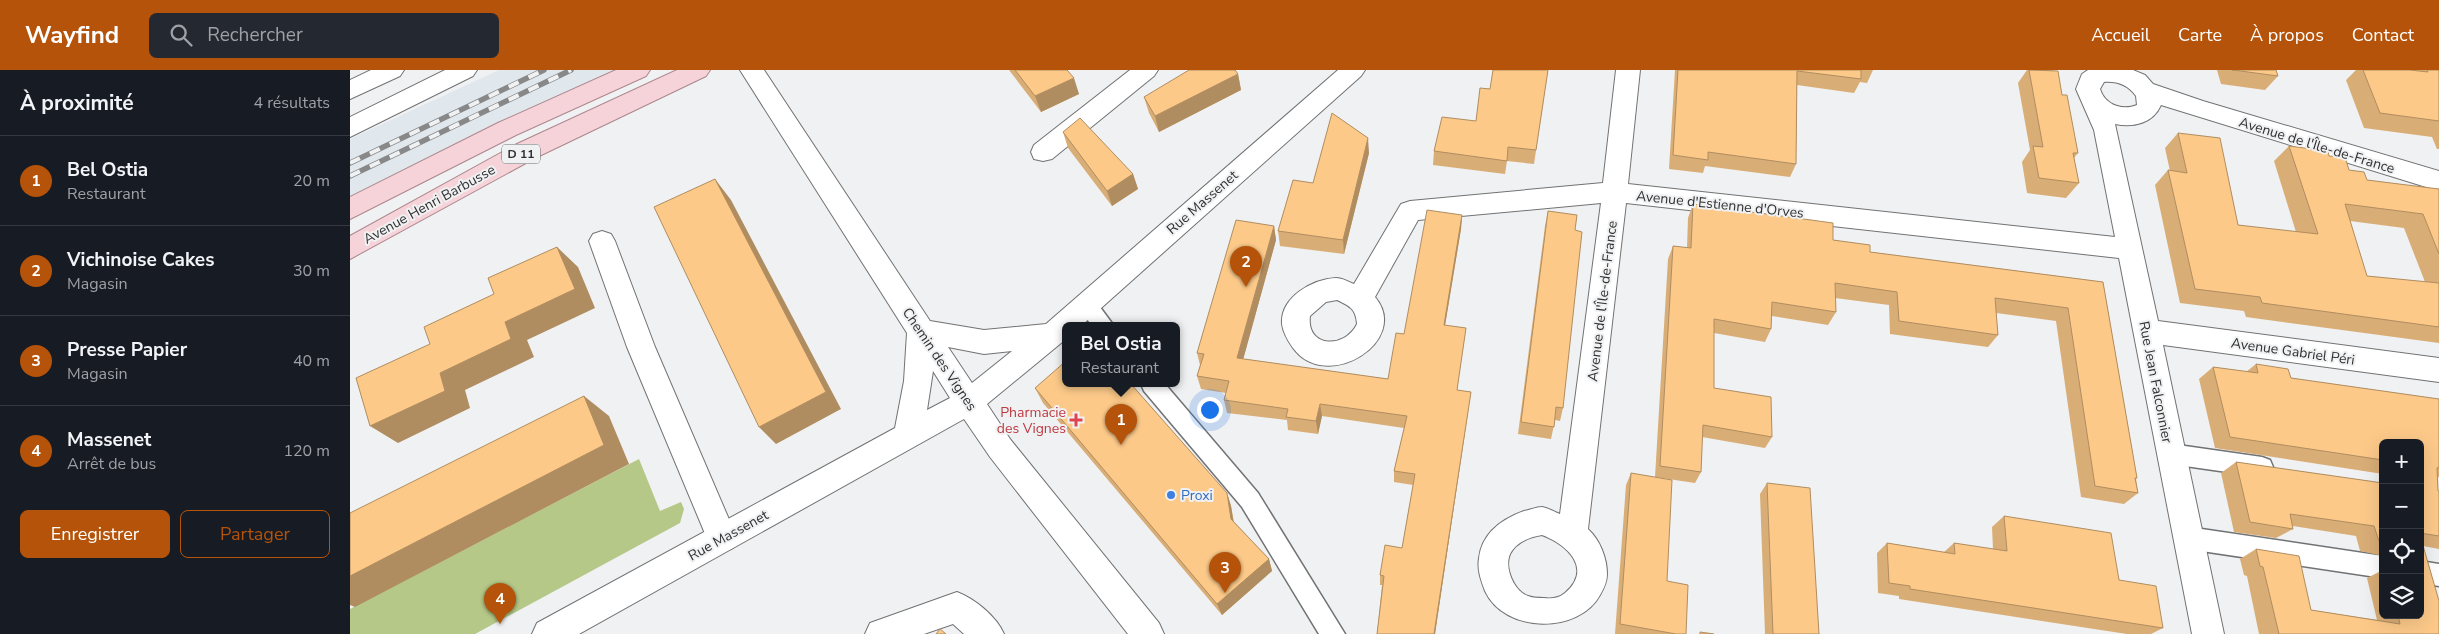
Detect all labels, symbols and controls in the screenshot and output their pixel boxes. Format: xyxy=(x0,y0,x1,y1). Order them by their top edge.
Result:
search box xyxy=(149,13,499,58)
text: Wayfind xyxy=(25,19,119,51)
icon: search xyxy=(167,21,195,49)
text: Rechercher xyxy=(207,22,303,48)
text: Accueil xyxy=(2091,23,2150,47)
text: Carte xyxy=(2178,23,2222,47)
text: À propos xyxy=(2250,23,2324,47)
text: Contact xyxy=(2352,23,2414,47)
text: À proximité xyxy=(20,89,134,117)
text: 4 résultats xyxy=(254,92,330,114)
street label: Avenue de l'Île-de-France xyxy=(2237,113,2397,178)
road number: D 11 xyxy=(502,144,540,164)
text: Bel Ostia xyxy=(67,157,148,183)
street label: Avenue Henri Barbusse xyxy=(360,160,499,249)
street label: Rue Massenet xyxy=(1163,166,1242,239)
text: 1 xyxy=(31,170,41,192)
text: 20 m xyxy=(293,170,330,192)
text: Restaurant xyxy=(67,183,146,205)
street label: Avenue d'Estienne d'Orves xyxy=(1635,186,1805,223)
street label: Avenue de l'Île-de-France xyxy=(1583,220,1622,383)
pin: 2 xyxy=(1230,246,1262,287)
text: Vichinoise Cakes xyxy=(67,247,214,273)
text: 2 xyxy=(31,260,41,282)
text: 30 m xyxy=(293,260,330,282)
text: Magasin xyxy=(67,273,128,295)
street label: Chemin des Vignes xyxy=(898,304,981,415)
street label: Rue Jean Falconnier xyxy=(2134,319,2177,445)
popup xyxy=(1062,322,1180,387)
text: Bel Ostia xyxy=(1080,331,1162,357)
street label: Avenue Gabriel Péri xyxy=(2230,333,2356,370)
text: Presse Papier xyxy=(67,337,187,363)
text: 3 xyxy=(31,350,41,372)
text: 40 m xyxy=(293,350,330,372)
text: Restaurant xyxy=(1080,357,1159,379)
text: Magasin xyxy=(67,363,128,385)
your location xyxy=(1197,397,1223,423)
place label: Pharmacie des Vignes xyxy=(997,403,1066,438)
pin: 1 xyxy=(1105,404,1137,445)
marker: Pharmacie des Vignes xyxy=(1070,414,1082,426)
text: Massenet xyxy=(67,427,151,453)
map controls xyxy=(2379,439,2424,619)
button: + xyxy=(2379,439,2424,484)
text: 4 xyxy=(31,440,41,462)
text: 120 m xyxy=(283,440,330,462)
text: Arrêt de bus xyxy=(67,453,156,475)
button: − xyxy=(2379,484,2424,529)
place label: Proxi xyxy=(1181,486,1213,505)
marker: Proxi xyxy=(1165,489,1177,501)
street label: Rue Massenet xyxy=(685,506,772,565)
button: Enregistrer xyxy=(20,510,170,558)
button: Partager xyxy=(180,510,330,558)
button: locate xyxy=(2379,529,2424,574)
pin: 3 xyxy=(1209,552,1241,593)
button: layers xyxy=(2379,574,2424,619)
pin: 4 xyxy=(484,583,516,624)

